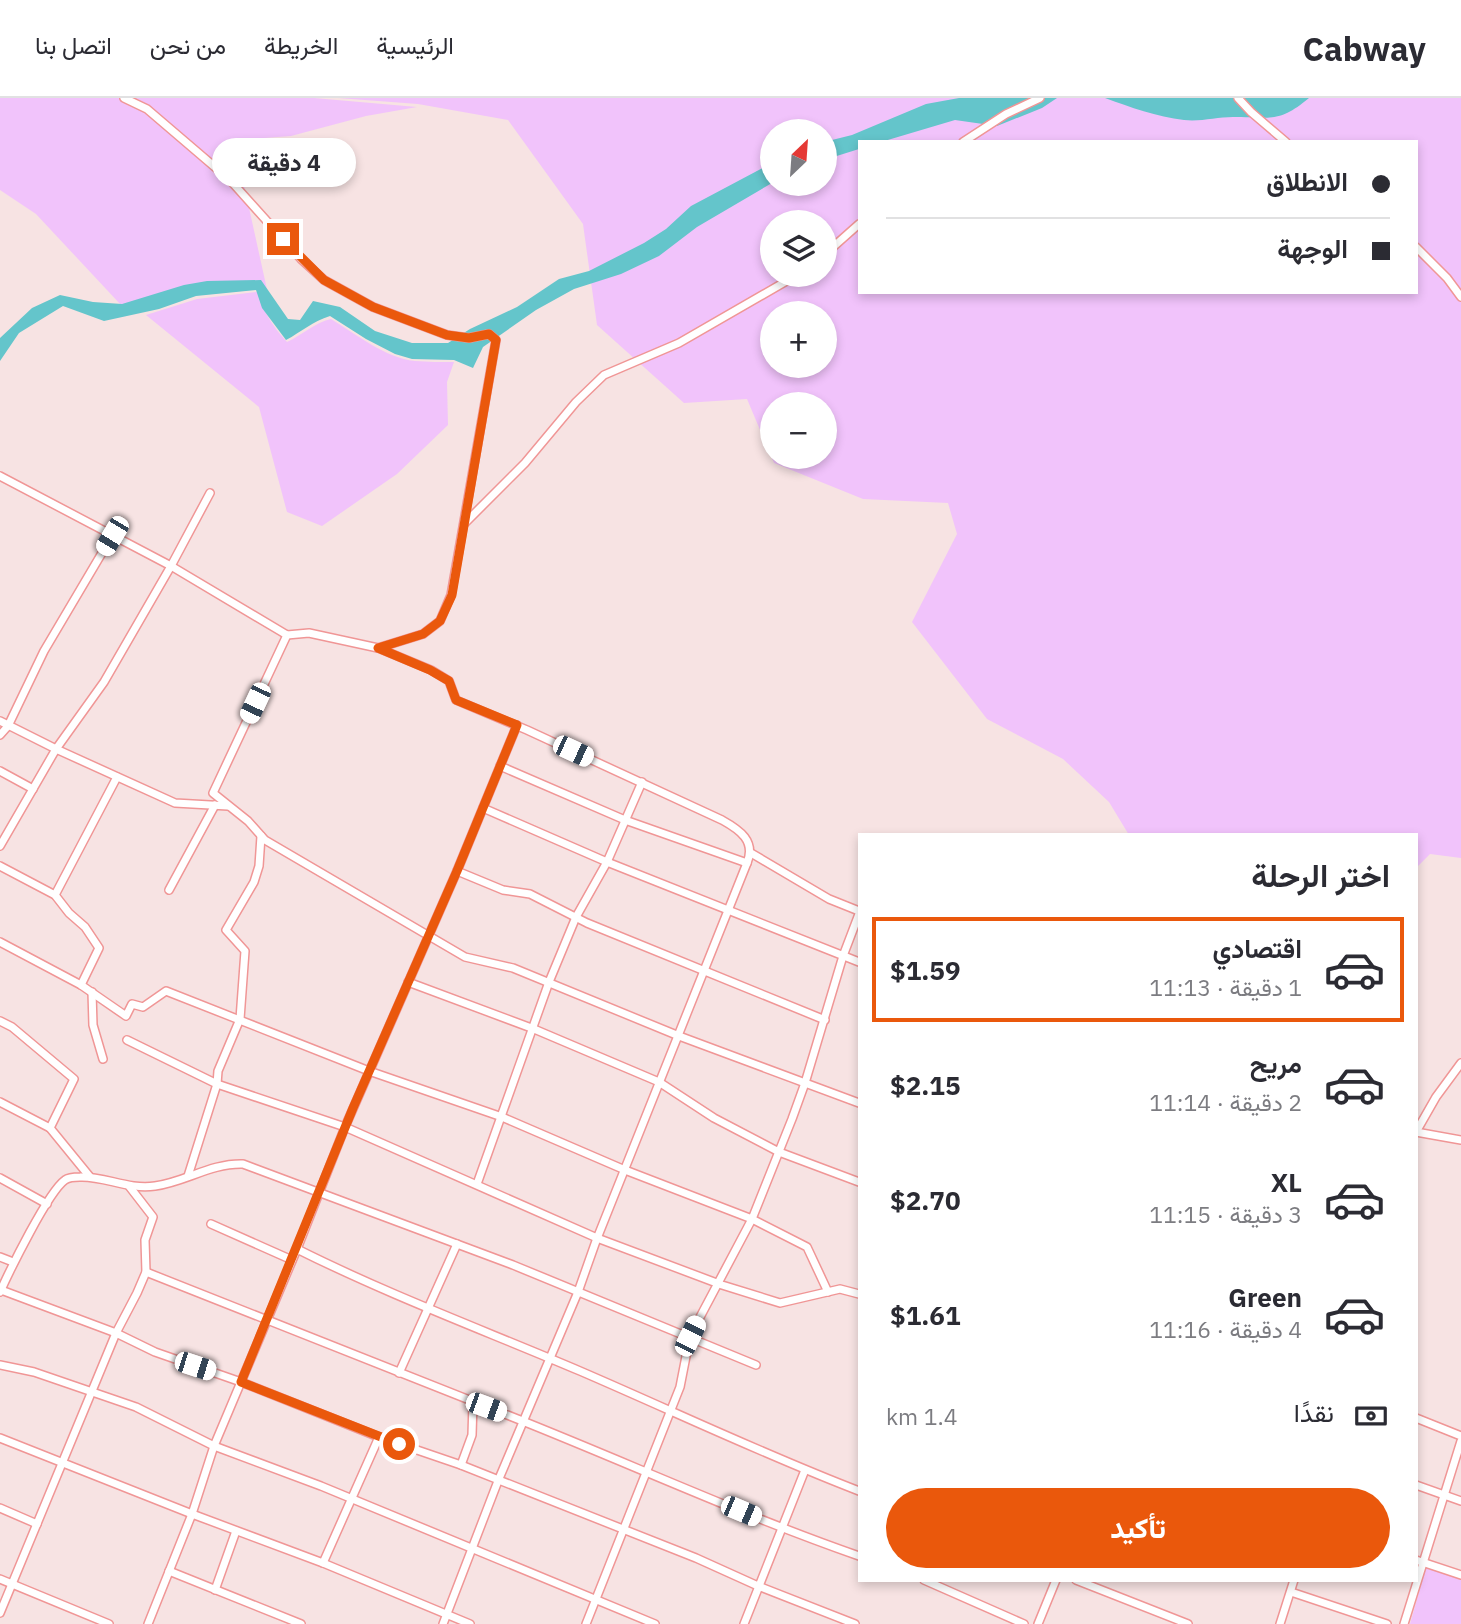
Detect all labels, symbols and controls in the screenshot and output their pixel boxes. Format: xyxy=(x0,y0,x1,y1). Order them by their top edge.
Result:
text: Cabway xyxy=(1303,27,1426,70)
text: اتصل بنا xyxy=(35,29,112,61)
text: من نحن xyxy=(150,29,226,61)
text: الخريطة xyxy=(264,29,338,61)
text: الرئيسية xyxy=(376,29,454,61)
north arrow xyxy=(760,119,836,196)
map controls xyxy=(760,119,837,469)
callout: 4 دقيقة xyxy=(211,138,355,186)
text: 4 دقيقة xyxy=(247,147,321,177)
text: الانطلاق xyxy=(1266,164,1348,198)
button: layers xyxy=(760,210,837,287)
route end xyxy=(267,223,299,255)
text: الوجهة xyxy=(1277,231,1348,265)
button: + xyxy=(760,301,837,378)
button: − xyxy=(760,392,837,469)
car xyxy=(93,513,132,559)
car xyxy=(237,680,274,726)
car xyxy=(550,733,597,769)
text: اختر الرحلة xyxy=(1251,854,1390,896)
text: اقتصادي xyxy=(1213,931,1302,965)
icon: car xyxy=(1323,938,1386,1001)
text: $1.59 xyxy=(890,953,961,987)
text: 1 دقيقة · 11:13 xyxy=(1149,972,1302,1002)
text: مريح xyxy=(1250,1046,1302,1080)
icon: car xyxy=(1323,1053,1386,1116)
text: $2.15 xyxy=(890,1068,961,1102)
text: 2 دقيقة · 11:14 xyxy=(1149,1087,1302,1117)
text: XL xyxy=(1271,1165,1302,1199)
icon: car xyxy=(1323,1168,1386,1231)
text: $2.70 xyxy=(890,1183,961,1217)
text: 3 دقيقة · 11:15 xyxy=(1149,1199,1302,1229)
text: Green xyxy=(1228,1280,1302,1314)
icon: car xyxy=(1323,1283,1386,1346)
text: $1.61 xyxy=(890,1298,961,1332)
car xyxy=(672,1313,709,1359)
text: 4 دقيقة · 11:16 xyxy=(1149,1314,1302,1344)
car xyxy=(172,1350,219,1382)
car xyxy=(463,1390,510,1424)
text: نقدًا xyxy=(1294,1395,1334,1429)
icon: cash xyxy=(1352,1397,1390,1435)
text: 1.4 km xyxy=(886,1401,958,1431)
route start xyxy=(383,1428,415,1460)
button: تأكيد xyxy=(886,1488,1390,1568)
car xyxy=(718,1493,765,1529)

